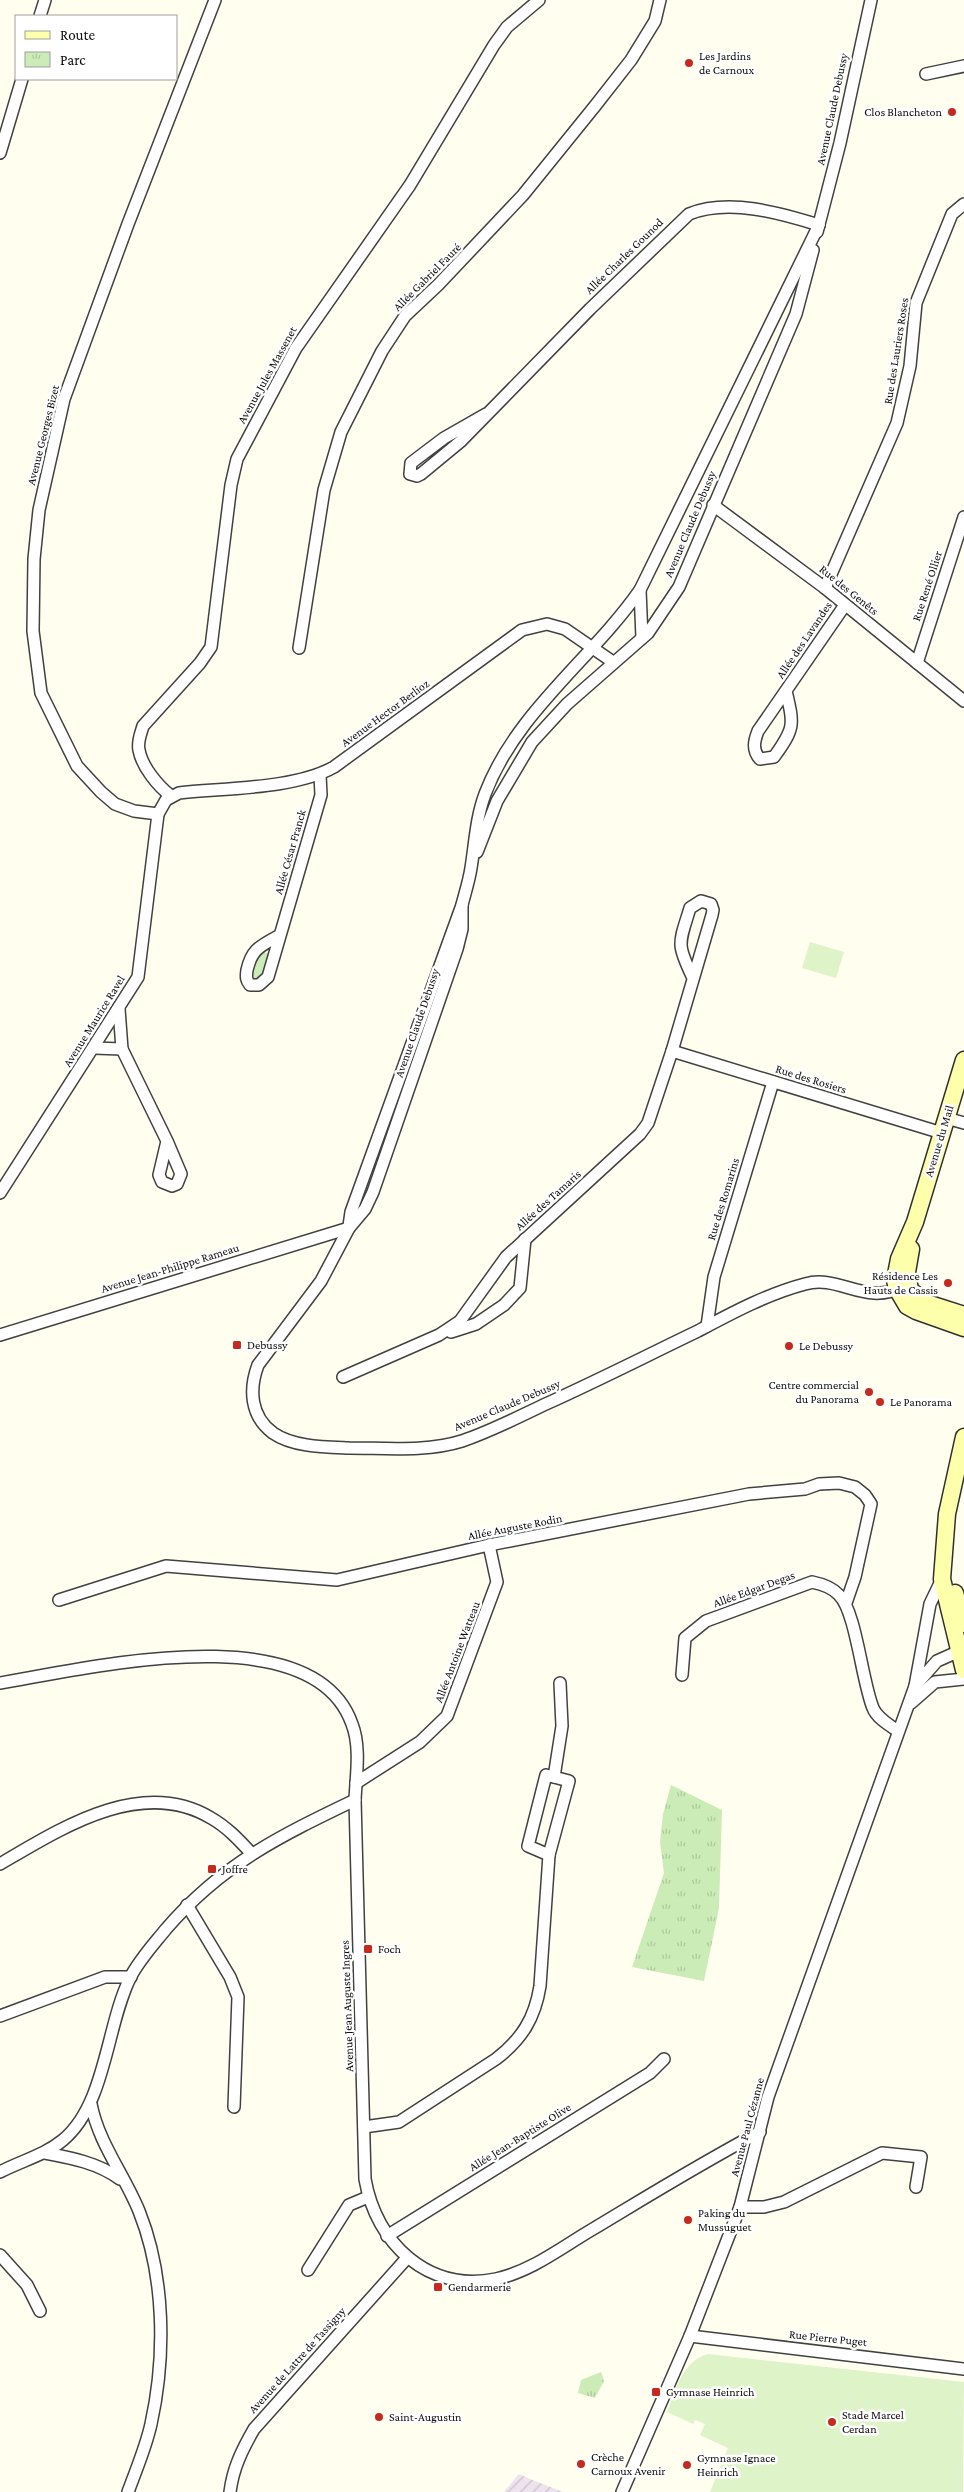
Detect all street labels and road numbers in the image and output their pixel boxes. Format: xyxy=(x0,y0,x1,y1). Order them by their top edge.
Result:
street label: Avenue Claude Debussy xyxy=(813,51,851,166)
street label: Allée Charles Gounod xyxy=(582,215,666,297)
street label: Allée Gabriel Fauré xyxy=(390,240,464,314)
street label: Rue des Lauriers Roses xyxy=(881,296,911,405)
street label: Avenue Jules Massenet xyxy=(234,323,300,426)
street label: Avenue Georges Bizet xyxy=(24,383,62,486)
street label: Avenue Claude Debussy xyxy=(661,468,719,579)
street label: Rue René Ollier xyxy=(909,548,945,623)
street label: Rue des Genêts xyxy=(817,562,882,618)
street label: Allée des Lavandes xyxy=(773,599,835,681)
street label: Avenue Hector Berlioz xyxy=(338,676,432,750)
street label: Allée César Franck xyxy=(271,808,309,896)
street label: Avenue Claude Debussy xyxy=(392,966,442,1079)
street label: Avenue Maurice Ravel xyxy=(60,973,128,1069)
street label: Rue des Rosiers xyxy=(774,1062,848,1097)
street label: Avenue du Mail xyxy=(921,1103,957,1179)
street label: Rue des Romarins xyxy=(704,1156,742,1242)
street label: Allée des Tamaris xyxy=(512,1167,584,1233)
street label: Avenue Jean-Philippe Rameau xyxy=(99,1240,241,1296)
street label: Avenue Claude Debussy xyxy=(452,1376,563,1434)
street label: Allée Auguste Rodin xyxy=(467,1511,564,1543)
street label: Allée Edgar Degas xyxy=(711,1568,797,1610)
street label: Allée Antoine Watteau xyxy=(431,1599,483,1705)
street label: Avenue Jean Auguste Ingres xyxy=(338,1940,356,2072)
street label: Avenue Paul Cézanne xyxy=(727,2076,767,2178)
street label: Allée Jean-Baptiste Olive xyxy=(466,2100,574,2174)
street label: Avenue de Lattre de Tassigny xyxy=(246,2304,349,2416)
street label: Rue Pierre Puget xyxy=(788,2327,869,2349)

